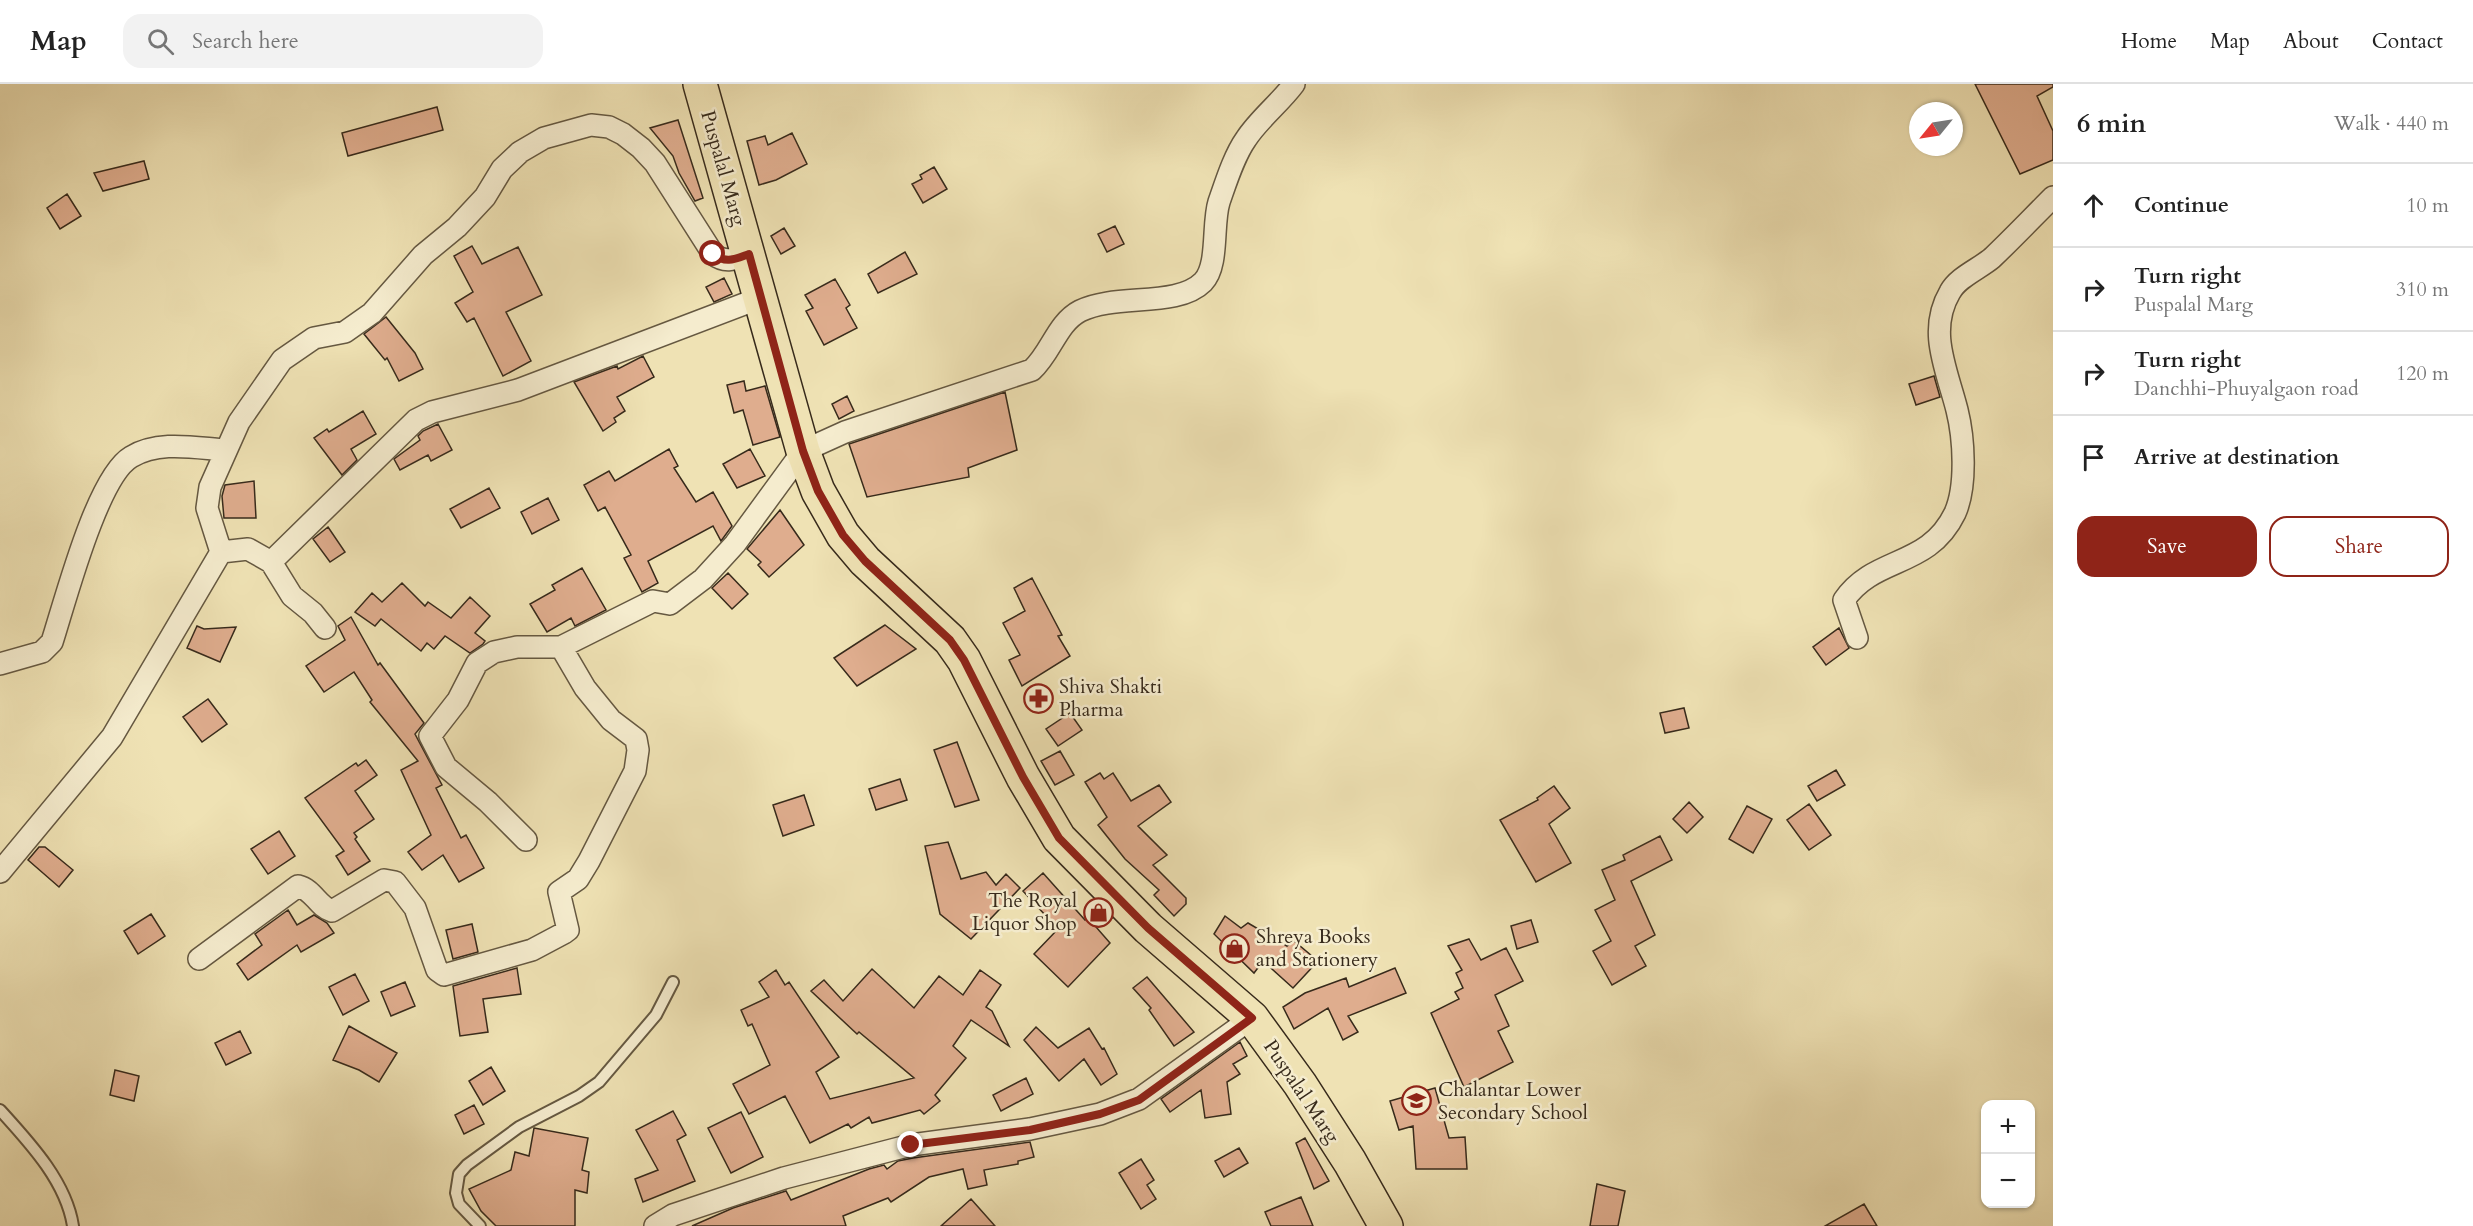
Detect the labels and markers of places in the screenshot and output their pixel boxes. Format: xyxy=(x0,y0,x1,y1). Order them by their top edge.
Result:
place label: Shiva Shakti Pharma xyxy=(1059,673,1162,723)
pharmacy icon: Shiva Shakti Pharma xyxy=(1022,682,1054,714)
place label: The Royal Liquor Shop xyxy=(972,887,1077,937)
shop icon: The Royal Liquor Shop xyxy=(1082,896,1114,928)
place label: Shreya Books and Stationery xyxy=(1256,923,1379,973)
shop icon: Shreya Books and Stationery xyxy=(1219,932,1251,964)
place label: Chalantar Lower Secondary School xyxy=(1438,1076,1588,1126)
school or university icon: Chalantar Lower Secondary School xyxy=(1401,1084,1433,1116)

